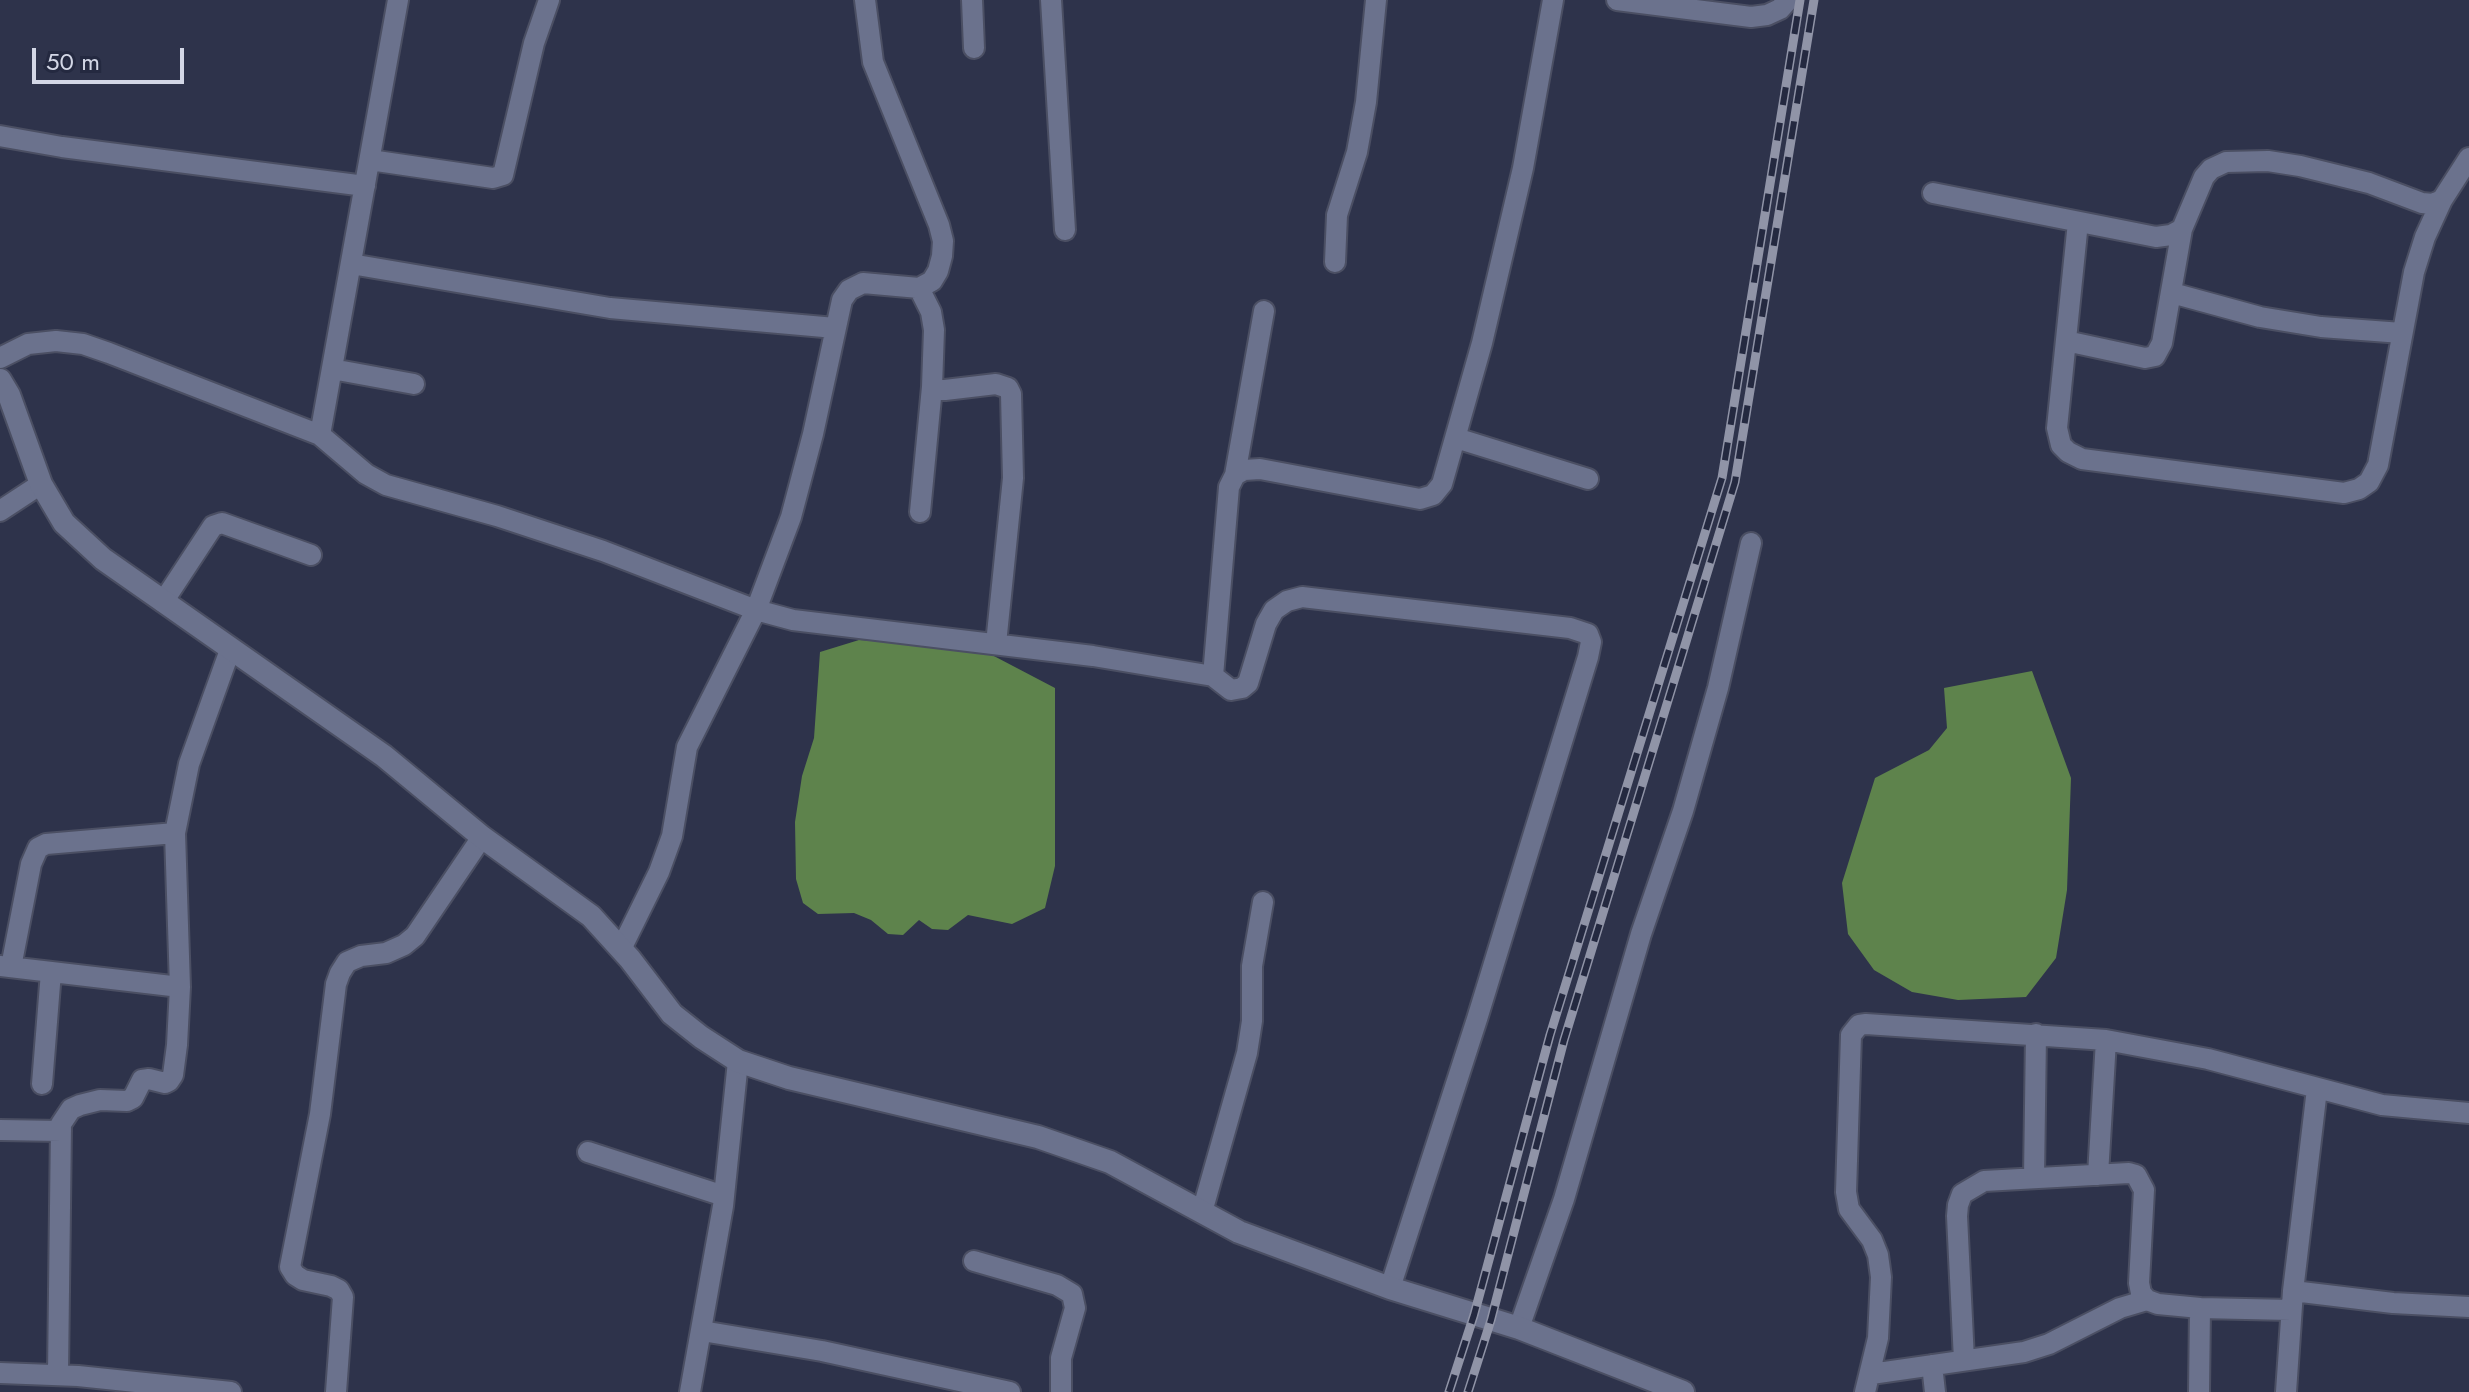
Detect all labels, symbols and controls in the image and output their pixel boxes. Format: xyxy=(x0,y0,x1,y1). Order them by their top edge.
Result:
scale bar xyxy=(36,32,188,82)
text: 50 m xyxy=(46,44,100,79)

